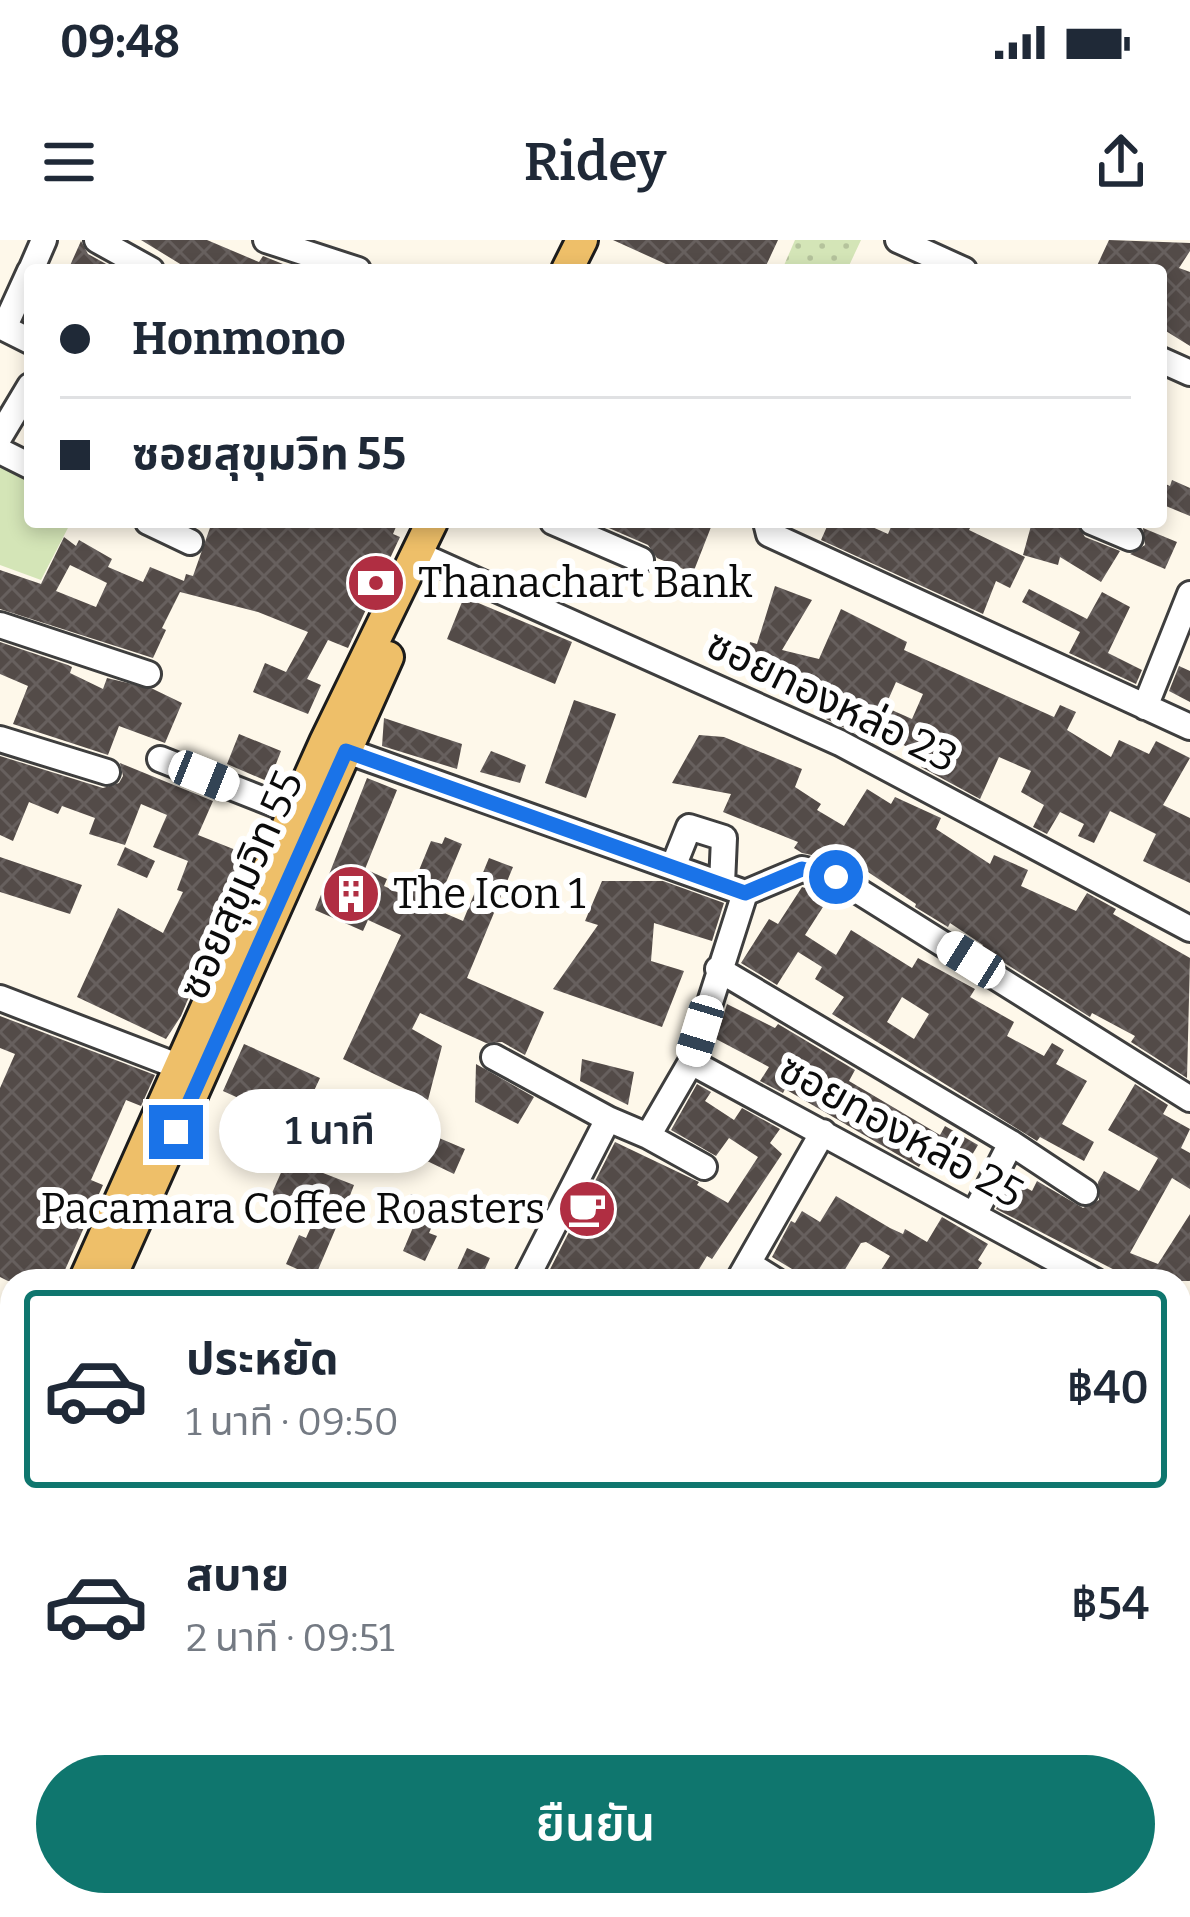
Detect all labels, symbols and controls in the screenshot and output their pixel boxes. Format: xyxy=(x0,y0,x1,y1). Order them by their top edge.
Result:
text: 09:48 xyxy=(60,15,180,69)
icon: menu xyxy=(36,129,102,195)
icon: share xyxy=(1088,129,1154,195)
text: Ridey xyxy=(524,130,666,194)
text: Honmono xyxy=(132,312,346,366)
text: ซอยสุขุมวิท 55 xyxy=(132,427,406,481)
bank icon: Thanachart Bank xyxy=(345,552,407,614)
place label: Thanachart Bank xyxy=(418,558,752,608)
street label: ซอยทองหล่อ 23 xyxy=(699,619,965,783)
car xyxy=(164,746,244,806)
street label: ซอยสุขุมวิท 55 xyxy=(168,763,314,1007)
route start xyxy=(809,850,863,904)
building icon: The Icon 1 xyxy=(320,863,382,925)
place label: The Icon 1 xyxy=(393,869,586,919)
car xyxy=(931,926,1011,994)
car xyxy=(672,991,728,1071)
street label: ซอยทองหล่อ 25 xyxy=(770,1043,1032,1219)
callout: 1 นาที xyxy=(218,1090,440,1174)
route end xyxy=(149,1105,203,1159)
text: 1 นาที xyxy=(285,1108,375,1154)
cafe icon: Pacamara Coffee Roasters xyxy=(556,1178,618,1240)
place label: Pacamara Coffee Roasters xyxy=(40,1184,545,1234)
text: ประหยัด xyxy=(186,1332,339,1386)
icon: car xyxy=(42,1335,150,1443)
text: ฿40 xyxy=(1067,1361,1149,1415)
text: 1 นาที · 09:50 xyxy=(186,1399,399,1445)
text: สบาย xyxy=(186,1548,289,1602)
icon: car xyxy=(42,1551,150,1659)
text: ฿54 xyxy=(1071,1577,1149,1631)
text: 2 นาที · 09:51 xyxy=(186,1615,395,1661)
button: ยืนยัน xyxy=(36,1755,1155,1893)

